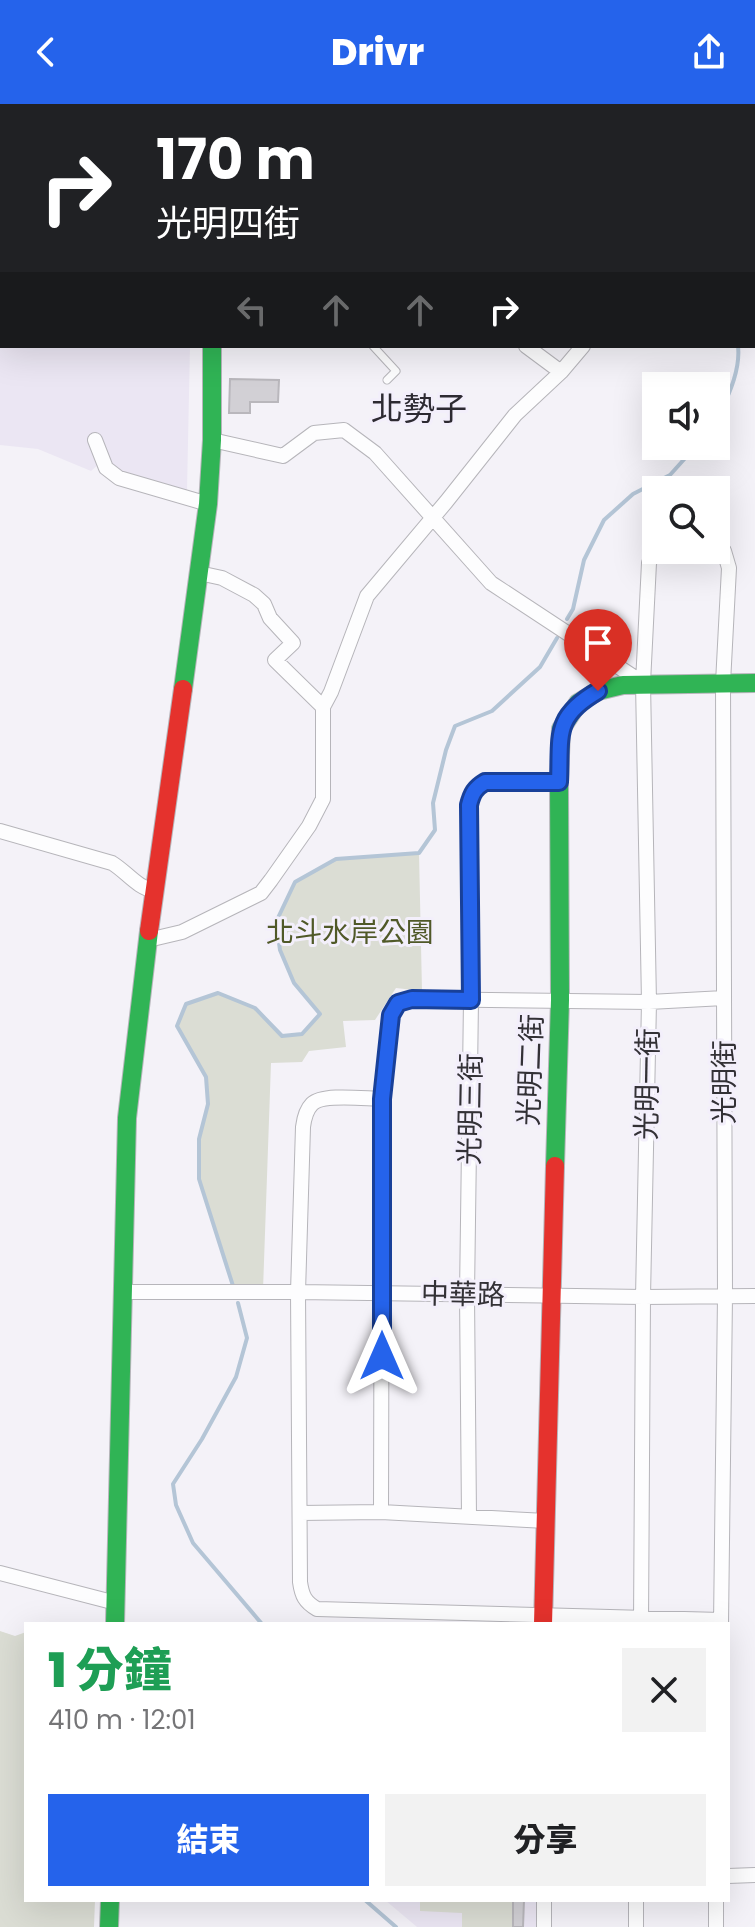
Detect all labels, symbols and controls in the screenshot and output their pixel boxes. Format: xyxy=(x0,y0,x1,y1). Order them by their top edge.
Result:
text: Drivr xyxy=(331,27,424,78)
icon: back xyxy=(24,30,68,74)
icon: share xyxy=(687,30,731,74)
text: 170 m xyxy=(156,120,315,199)
icon: right xyxy=(24,136,128,240)
text: 光明四街 xyxy=(156,198,300,249)
icon: left xyxy=(230,288,274,332)
icon: ahead xyxy=(314,288,358,332)
icon: ahead xyxy=(398,288,442,332)
icon: right xyxy=(482,288,526,332)
map controls xyxy=(642,372,730,564)
button: sound xyxy=(642,372,730,460)
district label: 北勢子 xyxy=(371,386,467,431)
button: search xyxy=(642,476,730,564)
pin xyxy=(564,609,632,691)
icon: arrive xyxy=(576,621,620,665)
park label: 北斗水岸公園 xyxy=(266,913,434,952)
street label: 光明二街 xyxy=(509,1013,552,1127)
street label: 光明一街 xyxy=(627,1028,668,1140)
street label: 光明街 xyxy=(705,1040,744,1124)
street label: 光明三街 xyxy=(450,1053,491,1165)
street label: 中華路 xyxy=(421,1274,505,1315)
position arrow xyxy=(340,1314,424,1398)
text: 1 分鐘 xyxy=(48,1637,172,1704)
button: close xyxy=(622,1648,706,1732)
text: 410 m · 12:01 xyxy=(48,1702,196,1738)
button: 結束 xyxy=(48,1794,369,1886)
button: 分享 xyxy=(385,1794,706,1886)

